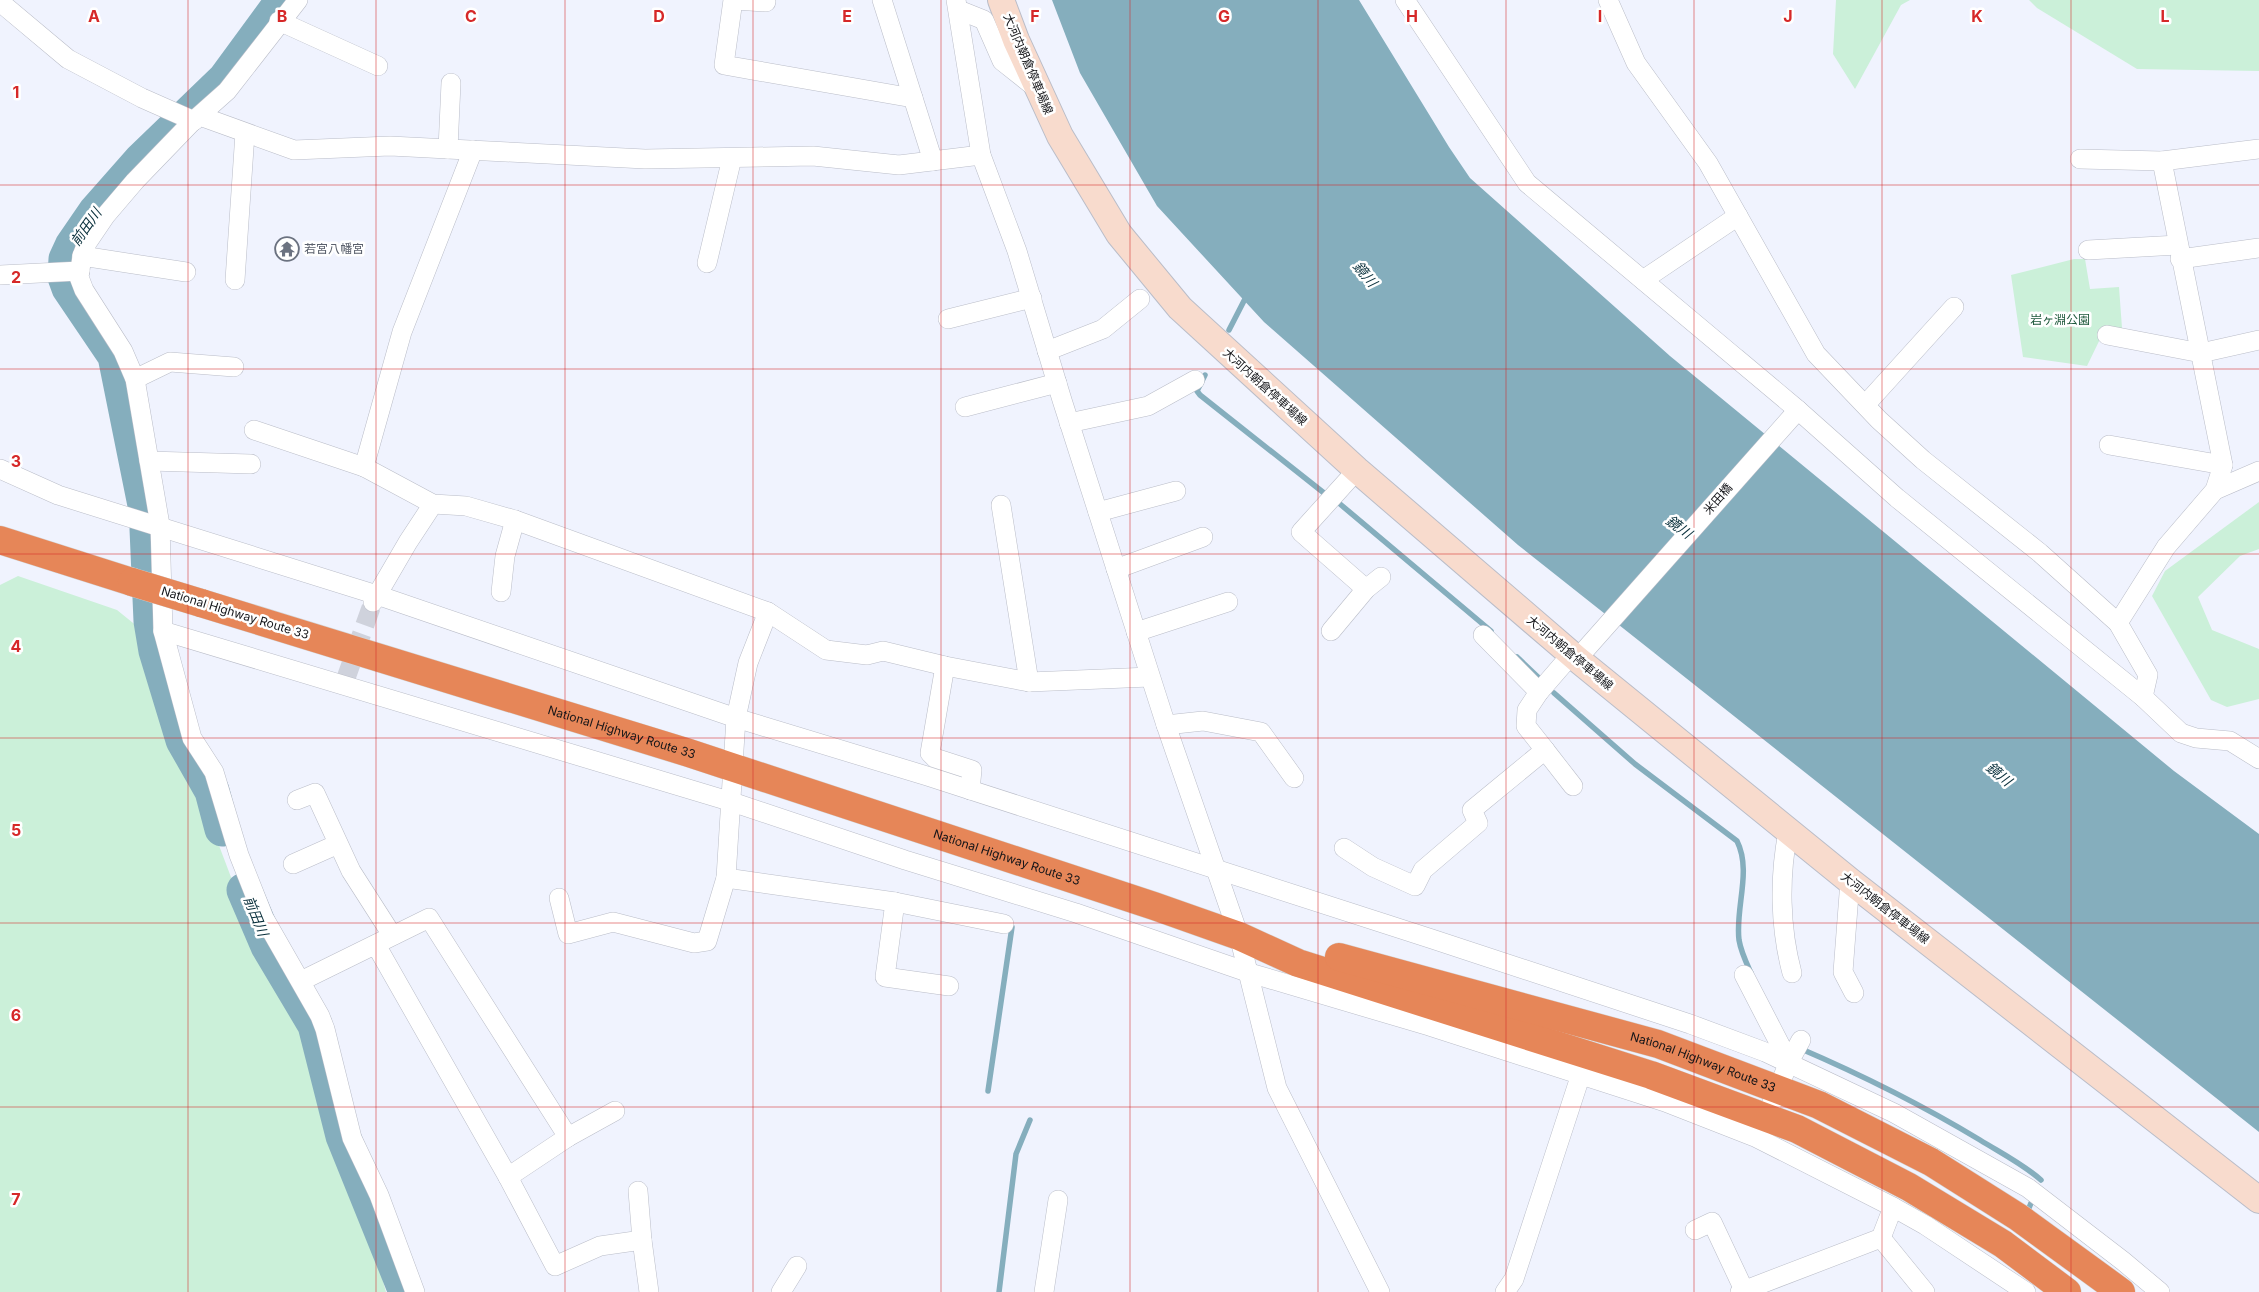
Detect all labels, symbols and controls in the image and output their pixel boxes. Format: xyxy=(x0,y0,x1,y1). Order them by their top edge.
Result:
text: A xyxy=(88,6,100,26)
text: B xyxy=(277,6,287,26)
text: C xyxy=(465,6,477,26)
text: D xyxy=(653,6,665,26)
text: E xyxy=(842,6,852,26)
text: F xyxy=(1030,6,1040,26)
text: G xyxy=(1218,6,1230,26)
text: H xyxy=(1406,6,1418,26)
text: I xyxy=(1598,6,1602,26)
text: J xyxy=(1783,6,1793,26)
text: K xyxy=(1971,6,1983,26)
text: L xyxy=(2160,6,2170,26)
street label: 大河内朝倉停車場線 xyxy=(1000,11,1056,116)
text: 1 xyxy=(13,82,19,102)
water label: 前田川 xyxy=(67,203,106,249)
temple icon: 若宮八幡宮 xyxy=(274,236,300,262)
place label: 若宮八幡宮 xyxy=(304,241,364,256)
water label: 鏡川 xyxy=(1350,257,1382,291)
text: 2 xyxy=(11,267,21,287)
park label: 岩ヶ淵公園 xyxy=(2030,312,2090,327)
street label: 大河内朝倉停車場線 xyxy=(1220,345,1310,428)
text: 3 xyxy=(11,451,21,471)
street label: 米田橋 xyxy=(1700,480,1735,517)
water label: 鏡川 xyxy=(1663,511,1697,543)
street label: National Highway Route 33 xyxy=(160,583,311,642)
street label: 大河内朝倉停車場線 xyxy=(1524,612,1617,693)
text: 4 xyxy=(11,636,22,656)
street label: National Highway Route 33 xyxy=(546,702,697,762)
water label: 鏡川 xyxy=(1983,758,2017,790)
text: 5 xyxy=(11,820,21,840)
street label: National Highway Route 33 xyxy=(932,826,1082,888)
street label: 大河内朝倉停車場線 xyxy=(1838,868,1932,947)
water label: 前田川 xyxy=(241,893,273,940)
text: 6 xyxy=(11,1005,21,1025)
street label: National Highway Route 33 xyxy=(1629,1029,1778,1095)
text: 7 xyxy=(11,1189,21,1209)

